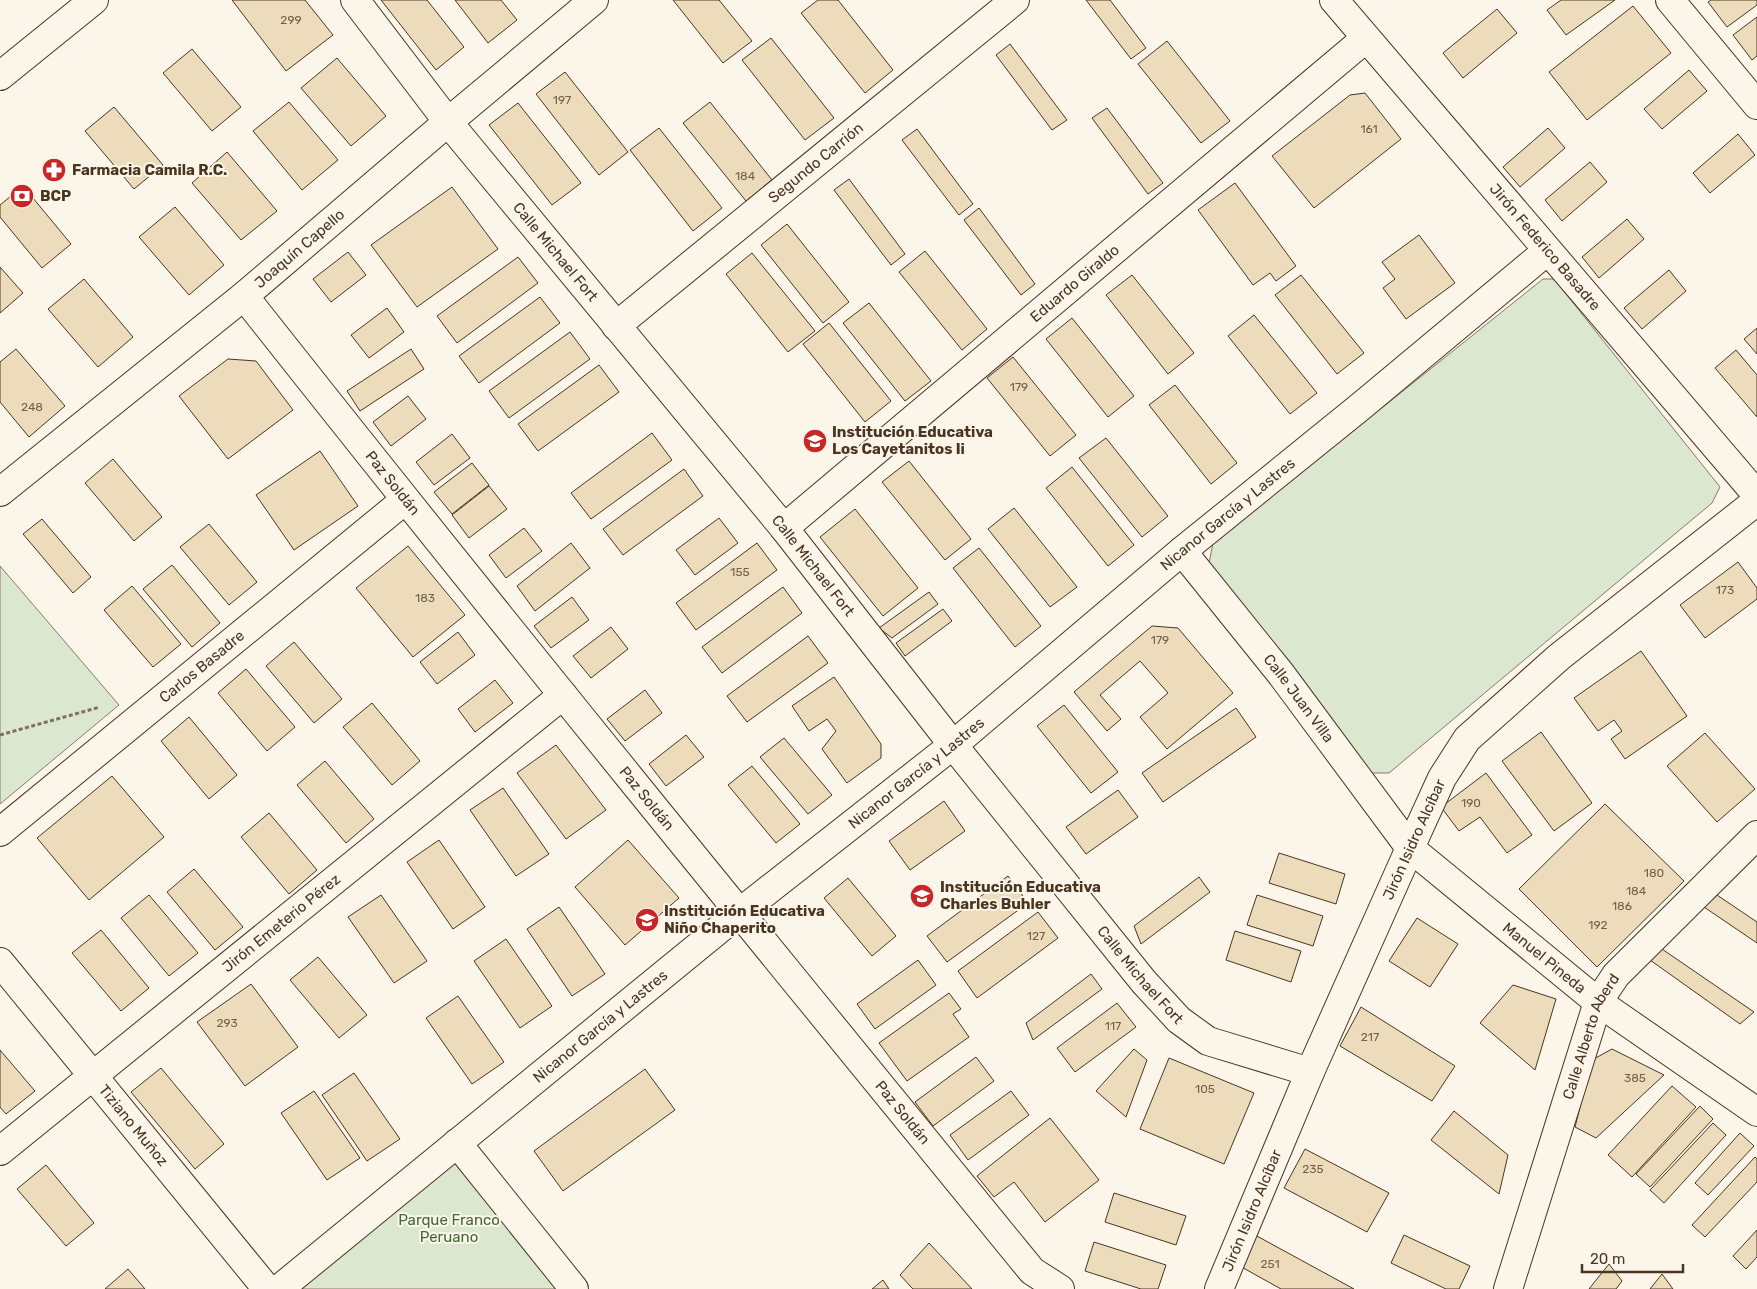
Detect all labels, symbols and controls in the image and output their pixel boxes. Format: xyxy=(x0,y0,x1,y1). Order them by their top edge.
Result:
house number: 299 xyxy=(280,13,302,27)
house number: 197 xyxy=(553,93,571,107)
street label: Segundo Carrión xyxy=(765,119,867,207)
house number: 161 xyxy=(1360,122,1378,136)
pharmacy icon: Farmacia Camila R.C. xyxy=(41,157,67,183)
place label: Farmacia Camila R.C. xyxy=(72,161,227,179)
house number: 184 xyxy=(735,169,756,183)
street label: Jirón Federico Basadre xyxy=(1486,180,1604,314)
bank icon: BCP xyxy=(9,183,35,209)
place label: BCP xyxy=(40,187,71,205)
street label: Calle Michael Fort xyxy=(509,199,602,305)
street label: Joaquín Capello xyxy=(251,205,348,292)
street label: Eduardo Giraldo xyxy=(1026,241,1123,326)
house number: 179 xyxy=(1010,380,1028,394)
house number: 248 xyxy=(21,400,43,414)
place label: Institución Educativa Los Cayetanitos Ii xyxy=(832,423,993,458)
school or university icon: Institución Educativa Los Cayetanitos Ii xyxy=(802,428,828,454)
street label: Paz Soldán xyxy=(362,447,424,519)
street label: Nicanor García y Lastres xyxy=(1157,454,1299,574)
street label: Calle Michael Fort xyxy=(768,511,858,620)
house number: 155 xyxy=(730,565,750,579)
house number: 173 xyxy=(1716,583,1734,597)
house number: 183 xyxy=(415,591,435,605)
street label: Carlos Basadre xyxy=(156,626,248,707)
house number: 179 xyxy=(1151,633,1169,647)
street label: Calle Juan Villa xyxy=(1260,651,1338,746)
street label: Nicanor García y Lastres xyxy=(845,713,988,833)
street label: Paz Soldán xyxy=(616,763,678,834)
street label: Jirón Isidro Alcíbar xyxy=(1379,776,1449,903)
house number: 190 xyxy=(1461,796,1481,810)
house number: 180 xyxy=(1644,866,1664,880)
street label: Jirón Emeterio Pérez xyxy=(219,870,344,976)
place label: Institución Educativa Charles Buhler xyxy=(940,878,1101,913)
school or university icon: Institución Educativa Charles Buhler xyxy=(909,883,935,909)
house number: 184 xyxy=(1626,884,1647,898)
house number: 186 xyxy=(1612,899,1632,913)
place label: Institución Educativa Niño Chaperito xyxy=(664,902,825,937)
school or university icon: Institución Educativa Niño Chaperito xyxy=(634,907,660,933)
house number: 192 xyxy=(1588,918,1608,932)
street label: Manuel Pineda xyxy=(1499,919,1589,997)
street label: Calle Michael Fort xyxy=(1093,922,1187,1028)
house number: 127 xyxy=(1027,929,1045,943)
street label: Nicanor García y Lastres xyxy=(529,966,671,1087)
street label: Calle Alberto Aberd xyxy=(1559,970,1623,1102)
house number: 293 xyxy=(216,1016,238,1030)
house number: 117 xyxy=(1105,1019,1121,1033)
house number: 217 xyxy=(1361,1030,1379,1044)
house number: 385 xyxy=(1624,1071,1646,1085)
street label: Paz Soldán xyxy=(871,1077,934,1148)
street label: Tiziano Muñoz xyxy=(95,1081,172,1170)
house number: 105 xyxy=(1195,1082,1215,1096)
street label: Jirón Isidro Alcíbar xyxy=(1218,1147,1286,1274)
house number: 235 xyxy=(1302,1162,1324,1176)
park label: Parque Franco Peruano xyxy=(398,1211,500,1246)
scale bar xyxy=(1582,1242,1683,1274)
text: 20 m xyxy=(1590,1250,1625,1268)
house number: 251 xyxy=(1260,1257,1280,1271)

